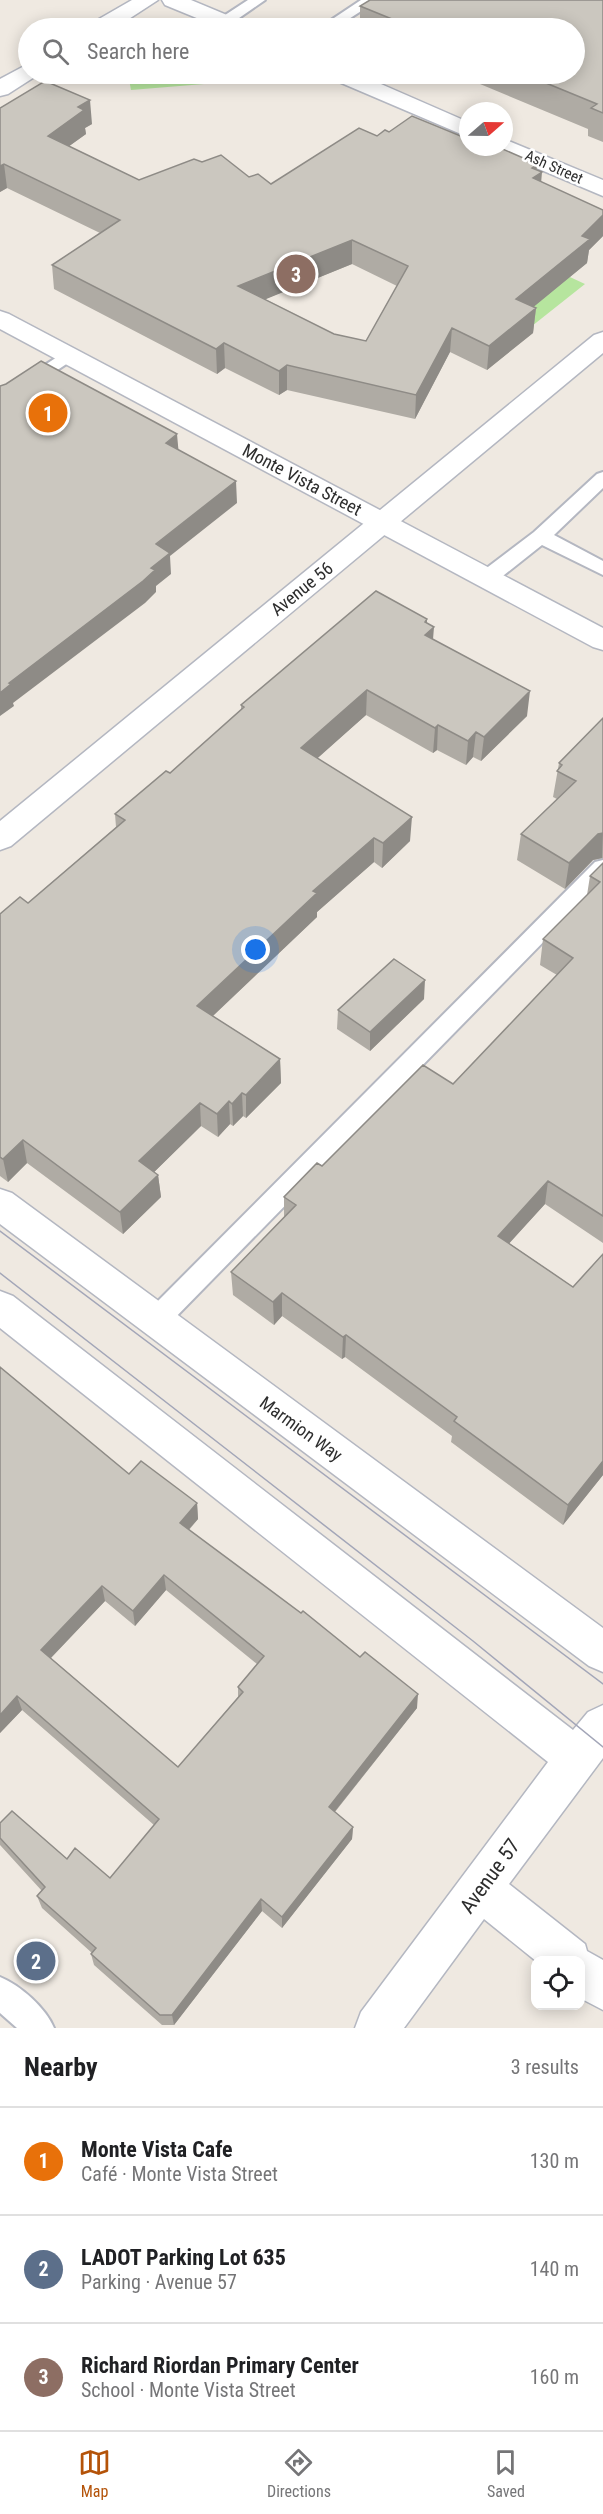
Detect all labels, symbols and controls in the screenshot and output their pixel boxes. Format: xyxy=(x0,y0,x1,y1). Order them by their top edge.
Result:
search box xyxy=(18,18,585,84)
icon: search xyxy=(39,35,72,68)
text: Search here xyxy=(87,39,189,64)
north arrow xyxy=(459,102,513,156)
street label: Ash Street xyxy=(522,146,586,188)
pin: 3 xyxy=(276,252,316,296)
pin: 1 xyxy=(28,390,68,436)
street label: Monte Vista Street xyxy=(239,439,365,520)
street label: Avenue 56 xyxy=(266,557,337,620)
your location xyxy=(241,935,270,964)
street label: Marmion Way xyxy=(256,1392,347,1466)
street label: Avenue 57 xyxy=(455,1834,525,1918)
pin: 2 xyxy=(16,1938,56,1984)
map controls xyxy=(531,1956,585,2010)
button: locate xyxy=(531,1956,585,2010)
text: Nearby xyxy=(24,2052,98,2082)
text: 3 results xyxy=(511,2055,579,2079)
text: Monte Vista Cafe xyxy=(81,2137,233,2162)
text: 1 xyxy=(38,2149,49,2173)
text: 130 m xyxy=(530,2149,579,2173)
text: Café · Monte Vista Street xyxy=(81,2162,278,2186)
text: LADOT Parking Lot 635 xyxy=(81,2245,286,2270)
text: 2 xyxy=(38,2257,49,2281)
text: 140 m xyxy=(530,2257,579,2281)
text: Parking · Avenue 57 xyxy=(81,2270,237,2294)
text: Richard Riordan Primary Center xyxy=(81,2353,359,2378)
text: 3 xyxy=(38,2365,49,2389)
text: 160 m xyxy=(530,2365,579,2389)
text: School · Monte Vista Street xyxy=(81,2378,296,2402)
tab: Map xyxy=(78,2446,111,2501)
tab: Directions xyxy=(267,2446,331,2501)
tab: Saved xyxy=(487,2446,525,2501)

